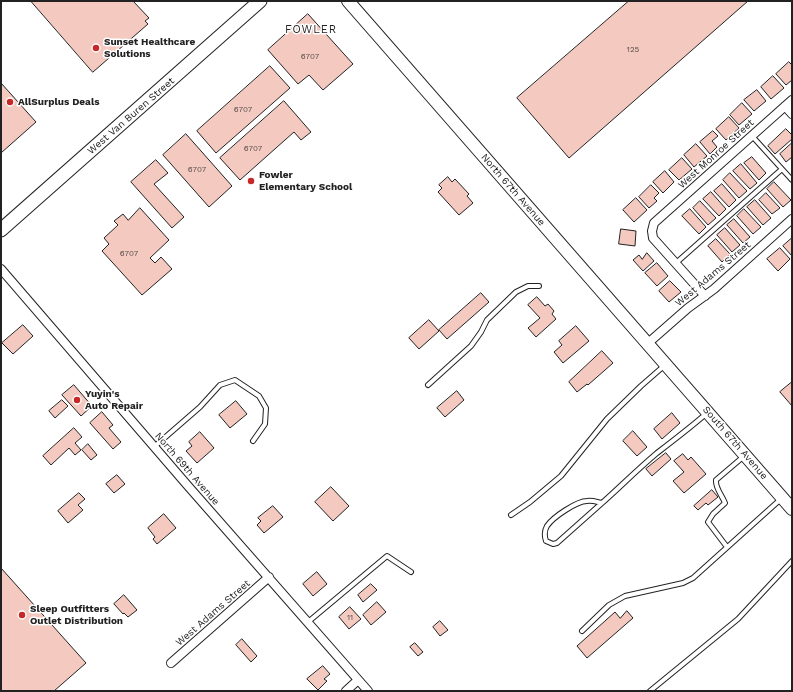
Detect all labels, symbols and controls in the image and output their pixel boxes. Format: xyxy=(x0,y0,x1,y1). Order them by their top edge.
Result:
district label: FOWLER xyxy=(285,23,337,37)
place label: Sunset Healthcare Solutions xyxy=(104,36,195,60)
marker: Sunset Healthcare Solutions xyxy=(91,43,101,53)
house number: 125 xyxy=(627,45,639,55)
house number: 6707 xyxy=(301,52,319,62)
street label: West Van Buren Street xyxy=(85,75,177,157)
place label: AllSurplus Deals xyxy=(18,96,100,108)
marker: AllSurplus Deals xyxy=(5,97,15,107)
house number: 6707 xyxy=(234,105,252,115)
street label: West Monroe Street xyxy=(676,117,756,191)
house number: 6707 xyxy=(244,144,262,154)
street label: North 67th Avenue xyxy=(478,152,548,228)
house number: 6707 xyxy=(188,165,206,175)
place label: Fowler Elementary School xyxy=(259,169,352,192)
marker: Fowler Elementary School xyxy=(246,176,256,186)
street label: West Adams Street xyxy=(673,239,753,309)
house number: 6707 xyxy=(120,249,138,259)
place label: Yuyin's Auto Repair xyxy=(85,388,143,412)
marker: Yuyin's Auto Repair xyxy=(72,395,82,405)
street label: South 67th Avenue xyxy=(700,404,770,482)
street label: North 69th Avenue xyxy=(152,430,222,508)
street label: West Adams Street xyxy=(173,577,253,649)
place label: Sleep Outfitters Outlet Distribution xyxy=(30,603,123,626)
marker: Sleep Outfitters Outlet Distribution xyxy=(17,610,27,620)
house number: 11 xyxy=(347,613,353,623)

